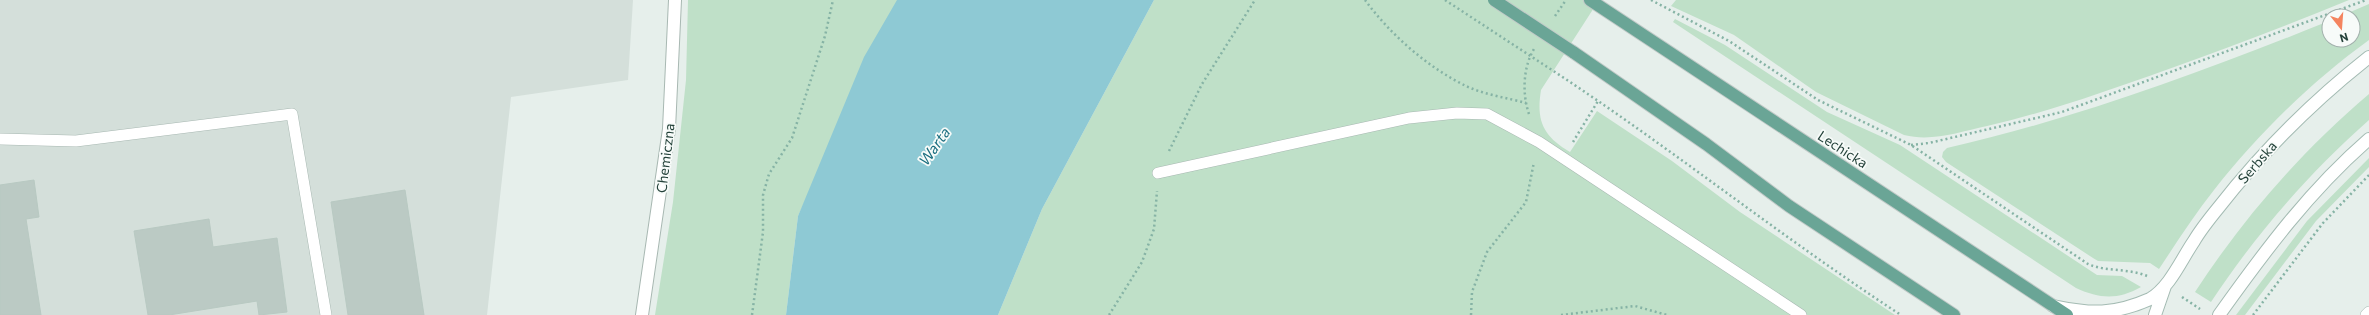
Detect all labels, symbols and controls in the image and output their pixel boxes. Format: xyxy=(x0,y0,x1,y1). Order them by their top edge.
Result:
north arrow xyxy=(2321,8,2361,48)
text: N xyxy=(2338,31,2350,45)
street label: Chemiczna xyxy=(652,122,678,194)
water label: Warta xyxy=(914,123,954,169)
street label: Lechicka xyxy=(1815,127,1871,171)
street label: Serbska xyxy=(2234,137,2280,187)

